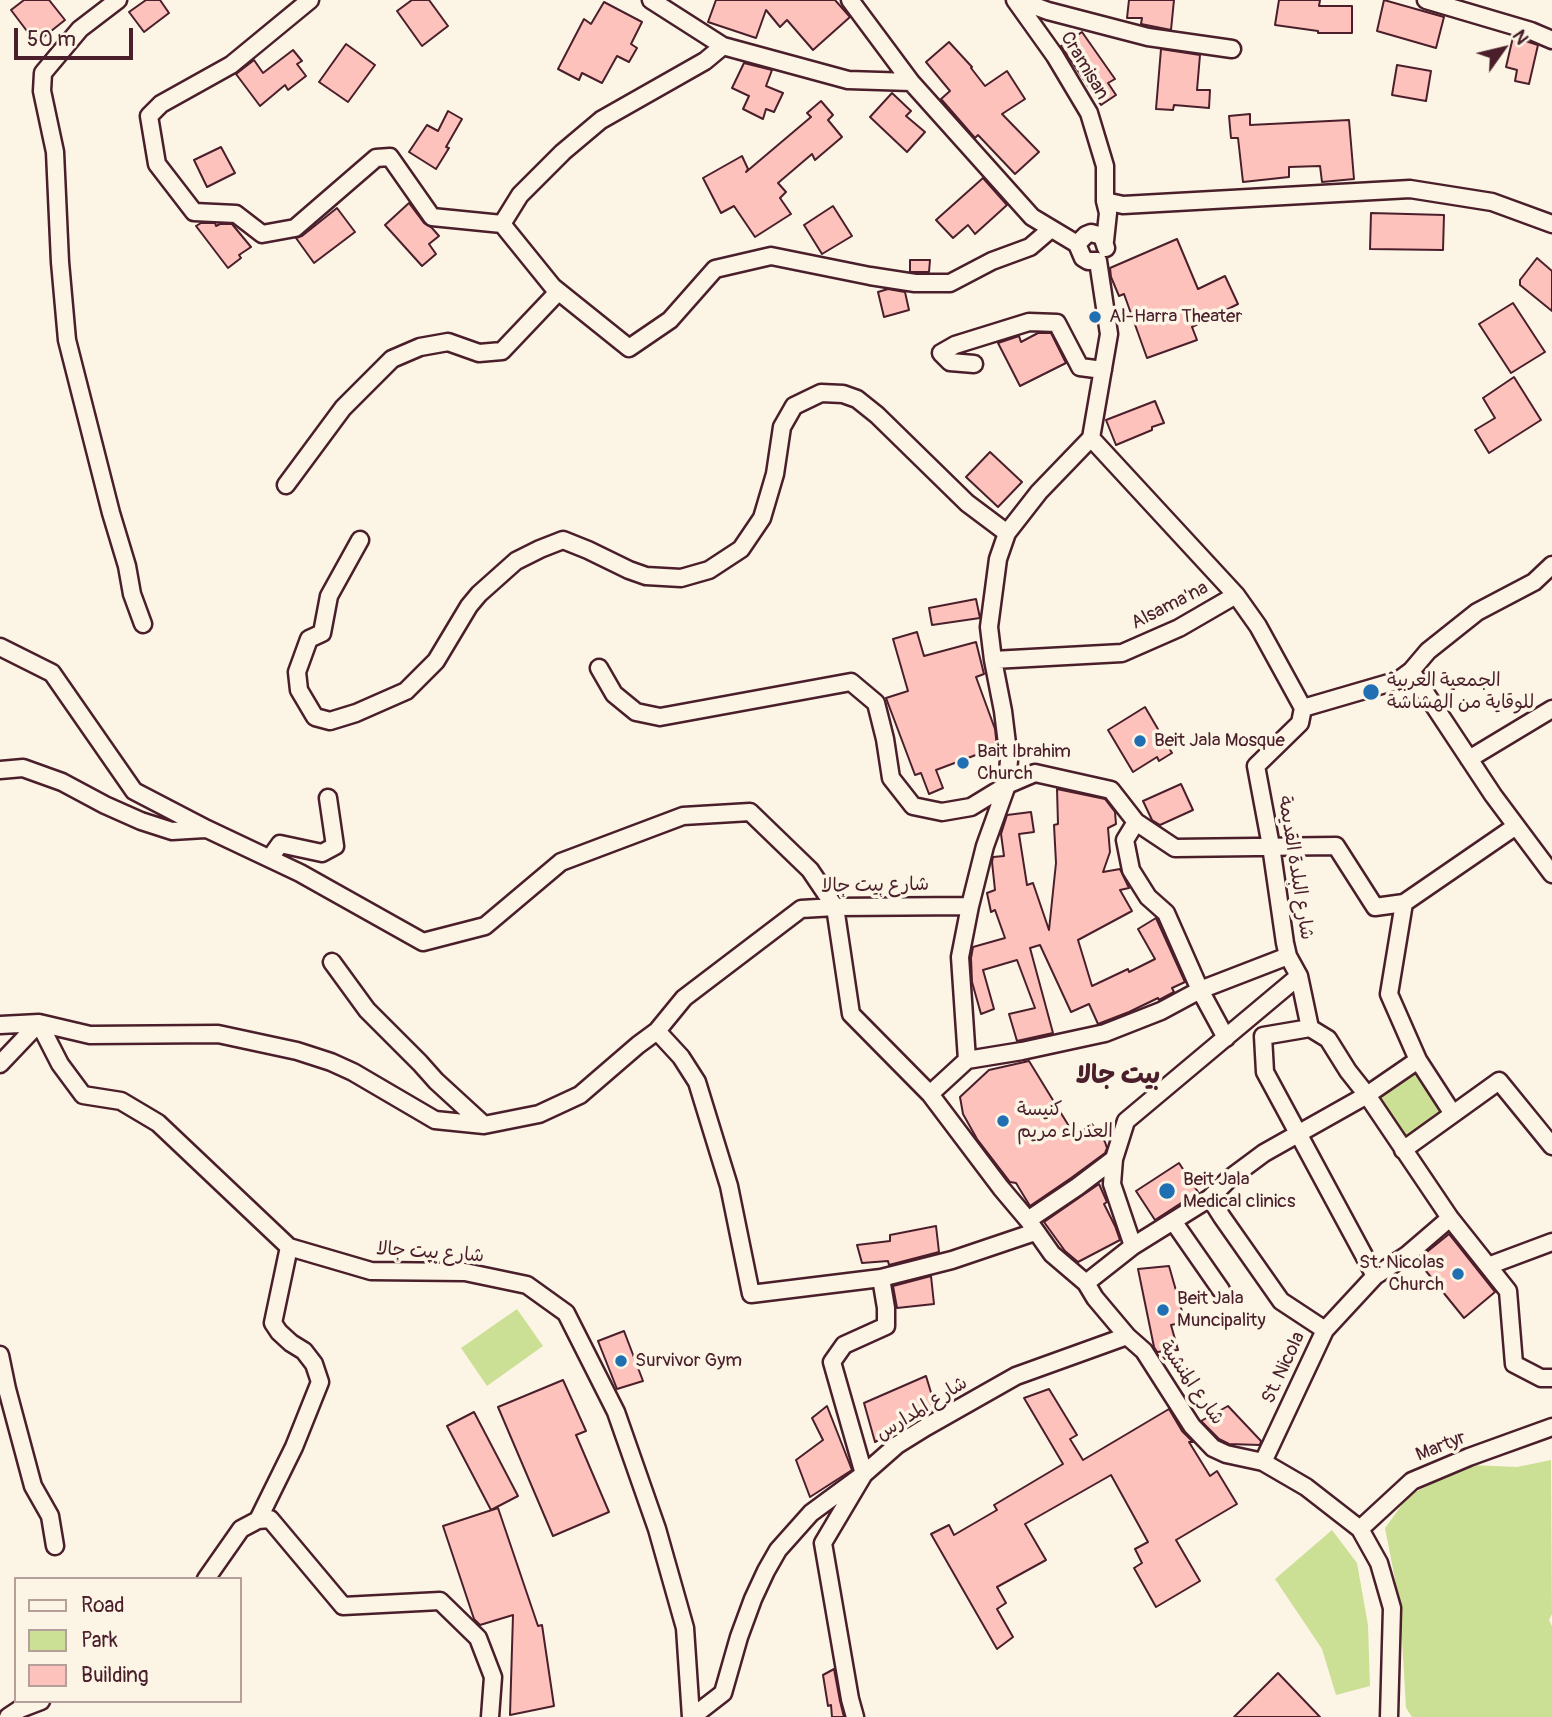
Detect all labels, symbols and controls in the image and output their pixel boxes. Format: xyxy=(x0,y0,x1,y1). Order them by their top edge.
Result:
scale bar xyxy=(18,14,136,58)
north arrow xyxy=(1468,14,1538,84)
text: N xyxy=(1507,25,1534,49)
text: 50 m xyxy=(27,26,76,53)
street label: Cramisan xyxy=(1055,28,1113,104)
place label: Al-Harra Theater xyxy=(1109,306,1242,328)
marker: Al-Harra Theater xyxy=(1087,309,1103,325)
street label: Alsama'na xyxy=(1128,577,1212,635)
place label: الجمعية العربية للوقاية من الهشاشة xyxy=(1387,670,1534,714)
marker: الجمعية العربية للوقاية من الهشاشة xyxy=(1361,682,1381,702)
place label: Beit Jala Mosque xyxy=(1154,730,1285,752)
marker: Beit Jala Mosque xyxy=(1132,733,1148,749)
place label: Bait Ibrahim Church xyxy=(977,741,1071,785)
marker: Bait Ibrahim Church xyxy=(955,755,971,771)
street label: شارع البلدة القديمة xyxy=(1272,794,1318,942)
street label: شارع بيت جالا xyxy=(821,874,929,898)
district label: بيت جالا xyxy=(1076,1060,1160,1092)
place label: كنيسة العذراء مريم xyxy=(1017,1099,1113,1143)
marker: كنيسة العذراء مريم xyxy=(995,1113,1011,1129)
place label: Beit Jala Medical clinics xyxy=(1183,1169,1296,1213)
marker: Beit Jala Medical clinics xyxy=(1157,1181,1177,1201)
street label: شارع بيت جالا xyxy=(375,1238,485,1268)
place label: St. Nicolas Church xyxy=(1359,1252,1444,1296)
marker: St. Nicolas Church xyxy=(1450,1266,1466,1282)
place label: Beit Jala Muncipality xyxy=(1177,1288,1266,1332)
marker: Beit Jala Muncipality xyxy=(1155,1302,1171,1318)
street label: St. Nicola xyxy=(1258,1329,1310,1407)
street label: شارع المنشية xyxy=(1154,1337,1228,1429)
place label: Survivor Gym xyxy=(635,1350,742,1372)
marker: Survivor Gym xyxy=(613,1353,629,1369)
street label: شارع المدارس xyxy=(872,1372,972,1446)
street label: Martyr xyxy=(1413,1427,1469,1467)
legend xyxy=(14,1577,242,1703)
text: Road xyxy=(81,1592,125,1619)
text: Park xyxy=(81,1627,118,1654)
text: Building xyxy=(81,1662,148,1689)

